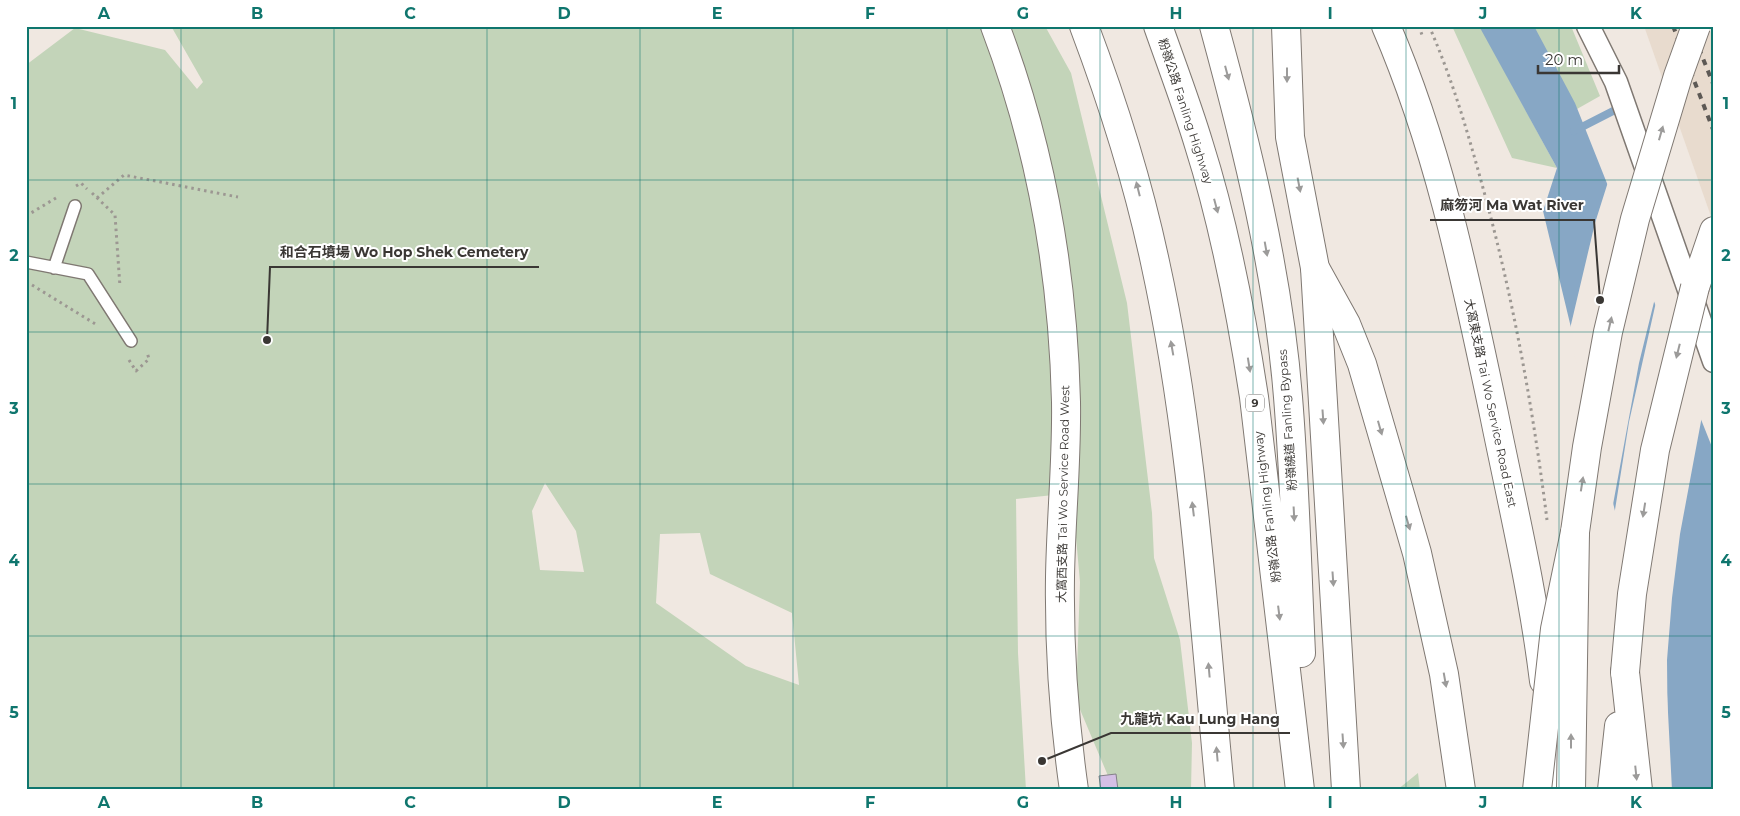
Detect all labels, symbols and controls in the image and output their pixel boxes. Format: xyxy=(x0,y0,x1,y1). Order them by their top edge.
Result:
text: A xyxy=(97,4,111,23)
text: B xyxy=(251,4,263,23)
text: C xyxy=(404,4,416,23)
text: D xyxy=(557,4,571,23)
text: E xyxy=(712,4,722,23)
text: F xyxy=(865,4,875,23)
text: G xyxy=(1017,4,1029,23)
text: H xyxy=(1170,4,1182,23)
text: I xyxy=(1327,4,1333,23)
text: J xyxy=(1478,4,1487,23)
text: K xyxy=(1630,4,1643,23)
street label: 粉嶺公路 Fanling Highway xyxy=(1155,36,1217,186)
scale bar xyxy=(1538,42,1619,74)
text: 20 m xyxy=(1545,50,1583,69)
one-way arrow xyxy=(1223,66,1231,81)
one-way arrow xyxy=(1283,67,1291,83)
text: 1 xyxy=(11,94,17,113)
text: 1 xyxy=(1723,94,1729,113)
one-way arrow xyxy=(1658,125,1666,140)
one-way arrow xyxy=(1295,177,1303,192)
one-way arrow xyxy=(1133,181,1141,196)
callout: 麻笏河 Ma Wat River xyxy=(1430,191,1594,220)
text: 麻笏河 Ma Wat River xyxy=(1440,196,1584,214)
one-way arrow xyxy=(1212,199,1220,214)
callout: 和合石墳場 Wo Hop Shek Cemetery xyxy=(270,238,539,267)
one-way arrow xyxy=(1263,241,1271,257)
text: 和合石墳場 Wo Hop Shek Cemetery xyxy=(280,243,529,261)
text: 2 xyxy=(9,246,19,265)
text: 2 xyxy=(1721,246,1731,265)
street label: 大窩東支路 Tai Wo Service Road East xyxy=(1462,297,1521,509)
one-way arrow xyxy=(1606,316,1614,331)
one-way arrow xyxy=(1167,339,1175,355)
one-way arrow xyxy=(1674,344,1682,359)
street label: 粉嶺繞道 Fanling Bypass xyxy=(1275,348,1299,491)
one-way arrow xyxy=(1245,357,1253,373)
street label: 大窩西支路 Tai Wo Service Road West xyxy=(1054,385,1072,603)
road number: 9 xyxy=(1246,394,1264,412)
text: 3 xyxy=(8,399,19,418)
text: 3 xyxy=(1720,399,1731,418)
one-way arrow xyxy=(1320,409,1328,425)
one-way arrow xyxy=(1377,421,1385,436)
street label: 粉嶺公路 Fanling Highway xyxy=(1250,430,1284,584)
one-way arrow xyxy=(1578,475,1586,491)
one-way arrow xyxy=(1189,500,1197,516)
one-way arrow xyxy=(1640,503,1648,519)
one-way arrow xyxy=(1290,506,1298,522)
one-way arrow xyxy=(1404,515,1412,530)
text: 4 xyxy=(8,551,20,570)
text: 4 xyxy=(1720,551,1732,570)
one-way arrow xyxy=(1329,571,1337,587)
one-way arrow xyxy=(1275,605,1283,621)
one-way arrow xyxy=(1205,662,1213,678)
one-way arrow xyxy=(1442,673,1450,689)
text: 5 xyxy=(9,703,19,722)
text: 5 xyxy=(1721,703,1731,722)
callout: 九龍坑 Kau Lung Hang xyxy=(1111,704,1290,733)
text: 九龍坑 Kau Lung Hang xyxy=(1120,710,1280,728)
one-way arrow xyxy=(1339,733,1347,749)
one-way arrow xyxy=(1567,733,1575,749)
one-way arrow xyxy=(1213,746,1221,762)
one-way arrow xyxy=(1632,765,1640,781)
text: A xyxy=(97,793,111,812)
text: B xyxy=(251,793,263,812)
text: C xyxy=(404,793,416,812)
text: D xyxy=(557,793,571,812)
text: E xyxy=(712,793,722,812)
text: F xyxy=(865,793,875,812)
text: G xyxy=(1017,793,1029,812)
text: H xyxy=(1170,793,1182,812)
text: I xyxy=(1327,793,1333,812)
text: J xyxy=(1478,793,1487,812)
text: K xyxy=(1630,793,1643,812)

